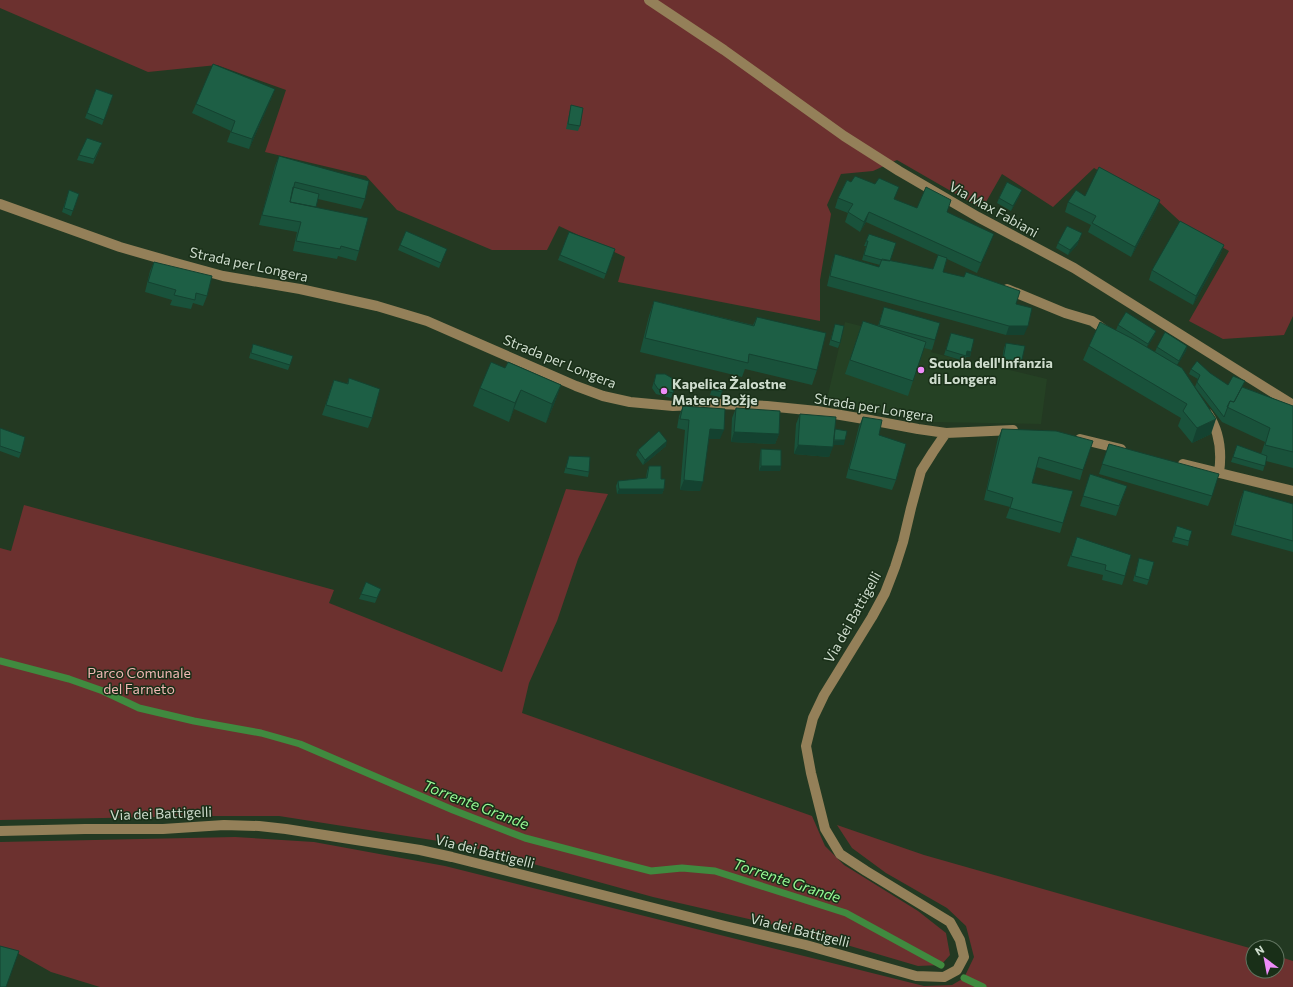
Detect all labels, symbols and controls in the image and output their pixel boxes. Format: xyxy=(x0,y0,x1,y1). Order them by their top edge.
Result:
street label: Via Max Fabiani xyxy=(946,177,1042,241)
street label: Strada per Longera xyxy=(188,243,310,285)
street label: Strada per Longera xyxy=(501,331,619,391)
place label: Scuola dell'Infanzia di Longera xyxy=(929,354,1053,387)
marker: Scuola dell'Infanzia di Longera xyxy=(916,365,926,375)
place label: Kapelica Žalostne Matere Božje xyxy=(672,375,786,408)
marker: Kapelica Žalostne Matere Božje xyxy=(659,386,669,396)
street label: Strada per Longera xyxy=(813,389,935,425)
street label: Via dei Battigelli xyxy=(820,568,884,666)
park label: Parco Comunale del Farneto xyxy=(87,664,191,697)
water label: Torrente Grande xyxy=(420,775,532,833)
street label: Via dei Battigelli xyxy=(110,803,212,823)
street label: Via dei Battigelli xyxy=(433,830,537,872)
water label: Torrente Grande xyxy=(731,854,843,906)
street label: Via dei Battigelli xyxy=(748,909,852,951)
north arrow xyxy=(1245,939,1285,979)
text: N xyxy=(1252,942,1266,958)

